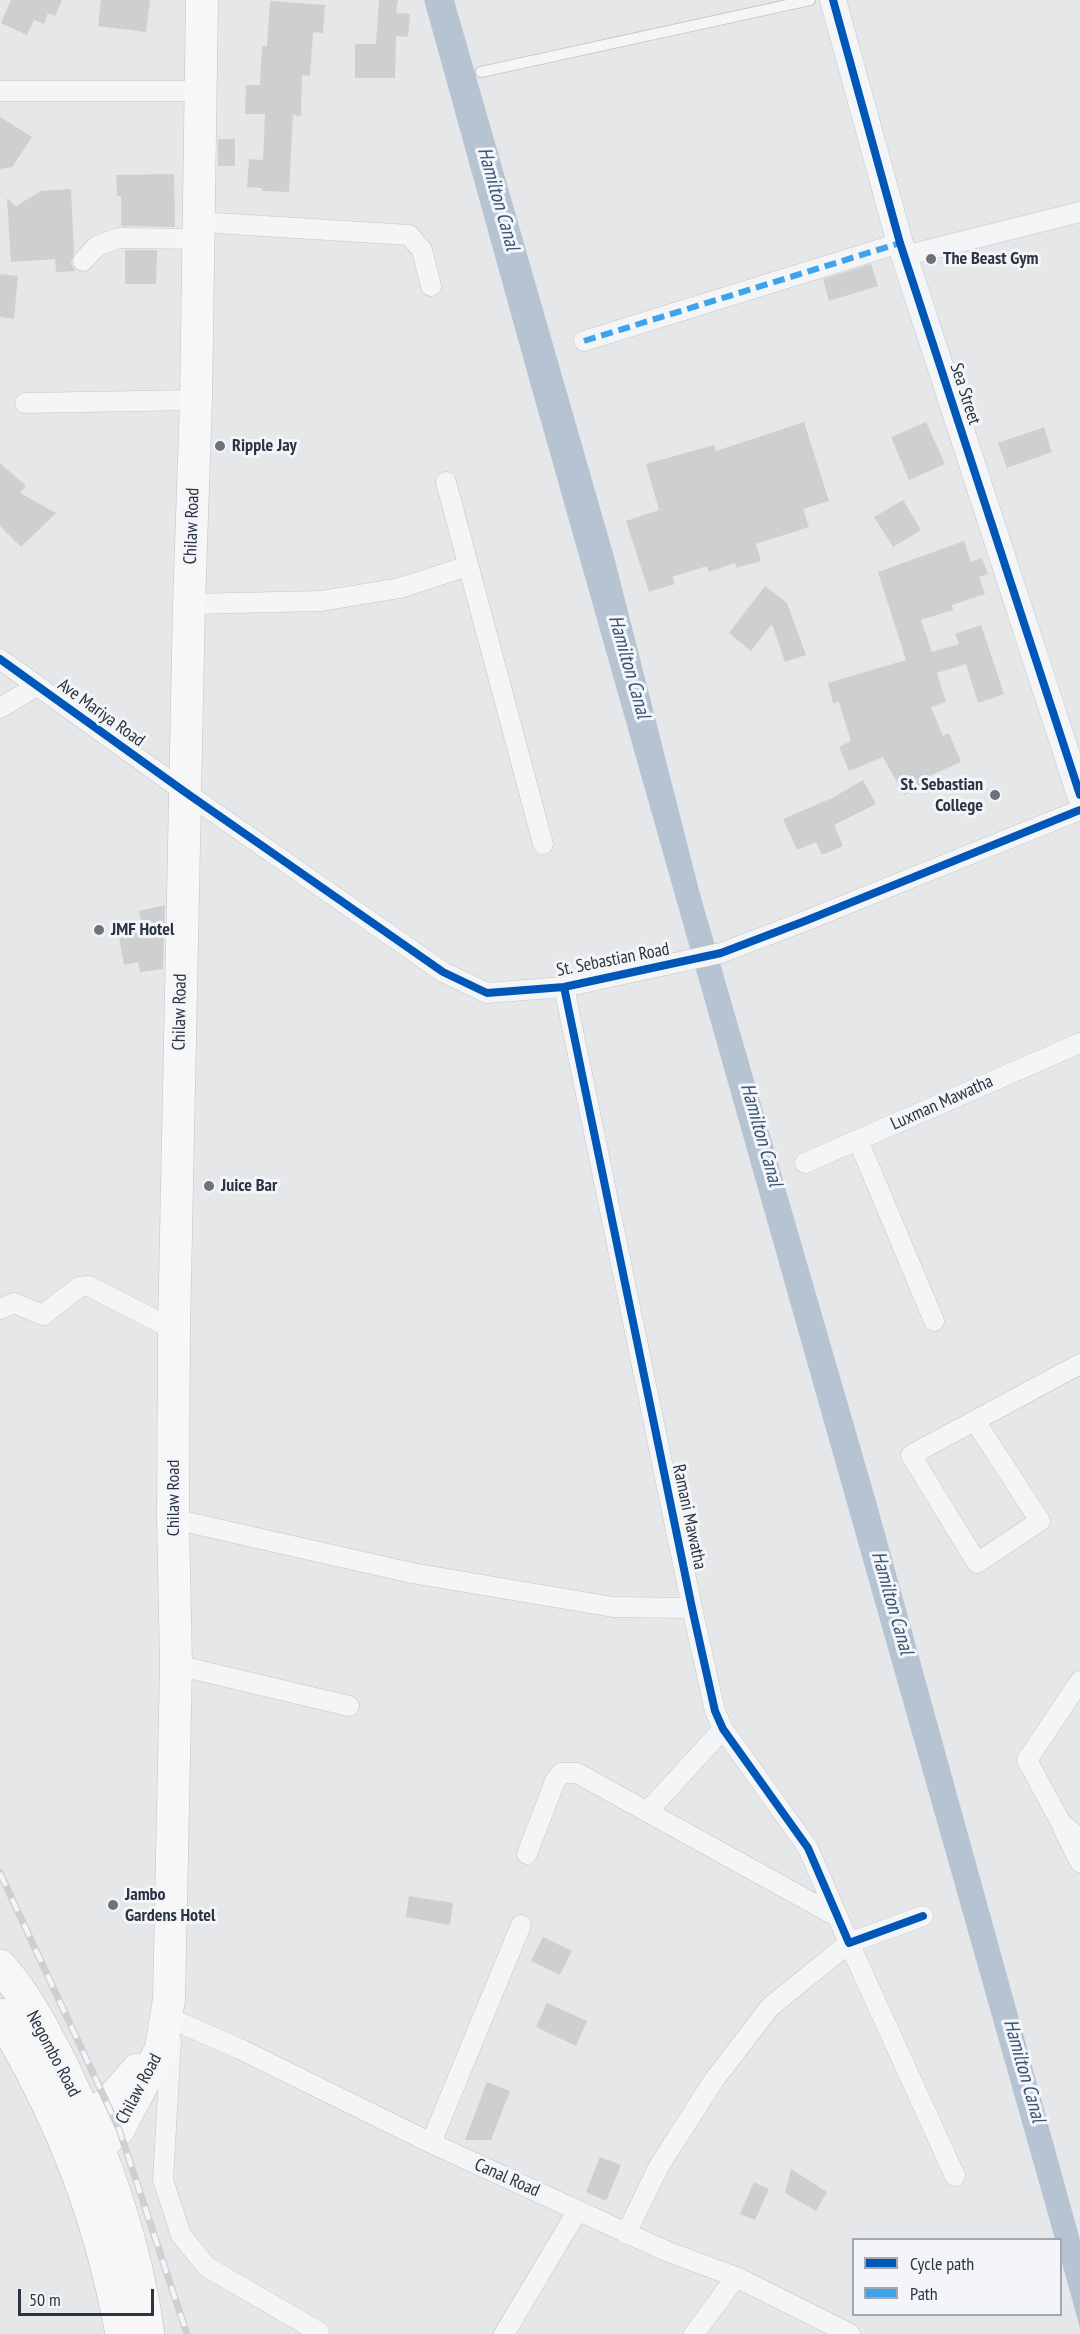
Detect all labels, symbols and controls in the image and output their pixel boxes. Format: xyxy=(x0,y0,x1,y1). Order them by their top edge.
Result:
water label: Hamilton Canal xyxy=(472,145,524,253)
place label: The Beast Gym xyxy=(943,248,1038,270)
marker: The Beast Gym xyxy=(924,252,938,266)
street label: Sea Street xyxy=(945,361,985,427)
place label: Ripple Jay xyxy=(232,435,297,457)
marker: Ripple Jay xyxy=(213,439,227,453)
street label: Chilaw Road xyxy=(180,487,204,565)
water label: Hamilton Canal xyxy=(603,613,655,721)
street label: Ave Mariya Road xyxy=(53,674,149,752)
place label: St. Sebastian College xyxy=(900,774,983,816)
marker: St. Sebastian College xyxy=(988,788,1002,802)
place label: JMF Hotel xyxy=(111,919,174,941)
marker: JMF Hotel xyxy=(92,923,106,937)
street label: St. Sebastian Road xyxy=(555,938,671,982)
street label: Chilaw Road xyxy=(169,974,191,1050)
street label: Luxman Mawatha xyxy=(888,1071,996,1135)
water label: Hamilton Canal xyxy=(735,1081,787,1189)
place label: Juice Bar xyxy=(221,1175,277,1197)
marker: Juice Bar xyxy=(202,1179,216,1193)
street label: Chilaw Road xyxy=(163,1460,185,1536)
street label: Ramani Mawatha xyxy=(667,1462,711,1572)
water label: Hamilton Canal xyxy=(866,1549,918,1657)
place label: Jambo Gardens Hotel xyxy=(125,1884,215,1926)
marker: Jambo Gardens Hotel xyxy=(106,1898,120,1912)
street label: Negombo Road xyxy=(21,2007,85,2101)
water label: Hamilton Canal xyxy=(998,2017,1050,2125)
street label: Chilaw Road xyxy=(111,2050,167,2128)
street label: Canal Road xyxy=(471,2154,543,2202)
legend xyxy=(852,2238,1062,2316)
text: Cycle path xyxy=(910,2252,974,2275)
scale bar xyxy=(21,2277,158,2315)
text: Path xyxy=(910,2282,938,2305)
text: 50 m xyxy=(29,2288,61,2311)

